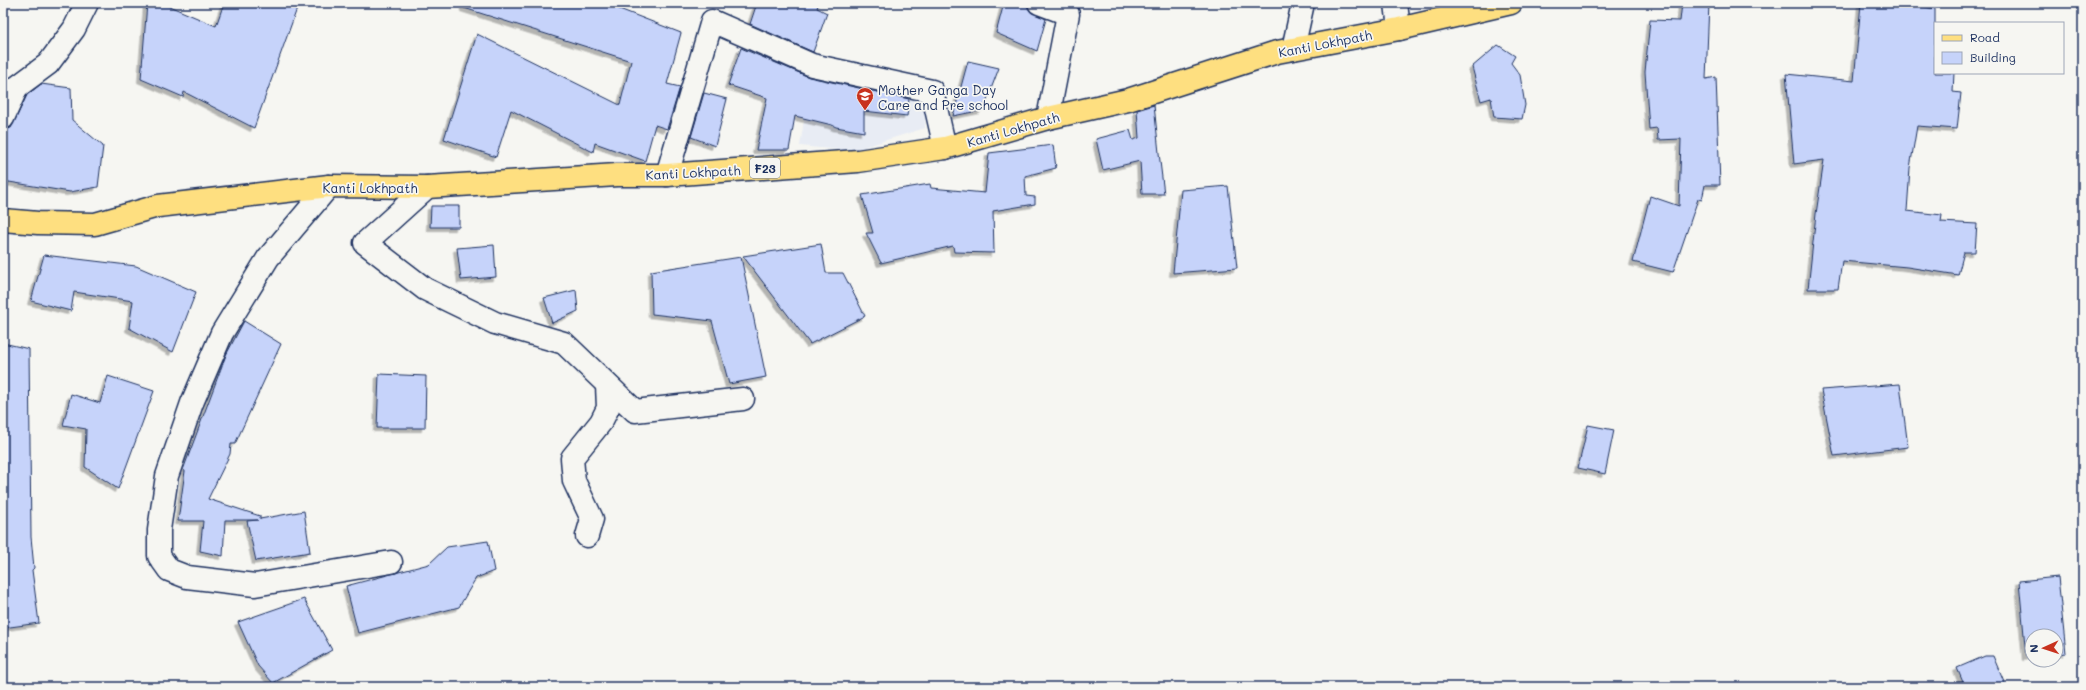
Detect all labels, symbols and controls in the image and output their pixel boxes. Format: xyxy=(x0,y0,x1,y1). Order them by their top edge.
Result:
legend xyxy=(1934,22,2064,74)
street label: Kanti Lokhpath xyxy=(1277,26,1373,60)
text: Road xyxy=(1970,29,2000,45)
text: Building xyxy=(1970,49,2016,65)
place label: Mother Ganga Day Care and Pre school xyxy=(878,81,1008,113)
school or university icon: Mother Ganga Day Care and Pre school xyxy=(855,86,875,111)
street label: Kanti Lokhpath xyxy=(965,108,1061,150)
road number: F23 xyxy=(750,158,780,178)
street label: Kanti Lokhpath xyxy=(645,161,741,183)
street label: Kanti Lokhpath xyxy=(322,179,418,196)
north arrow xyxy=(2024,628,2064,668)
text: N xyxy=(2026,644,2041,653)

